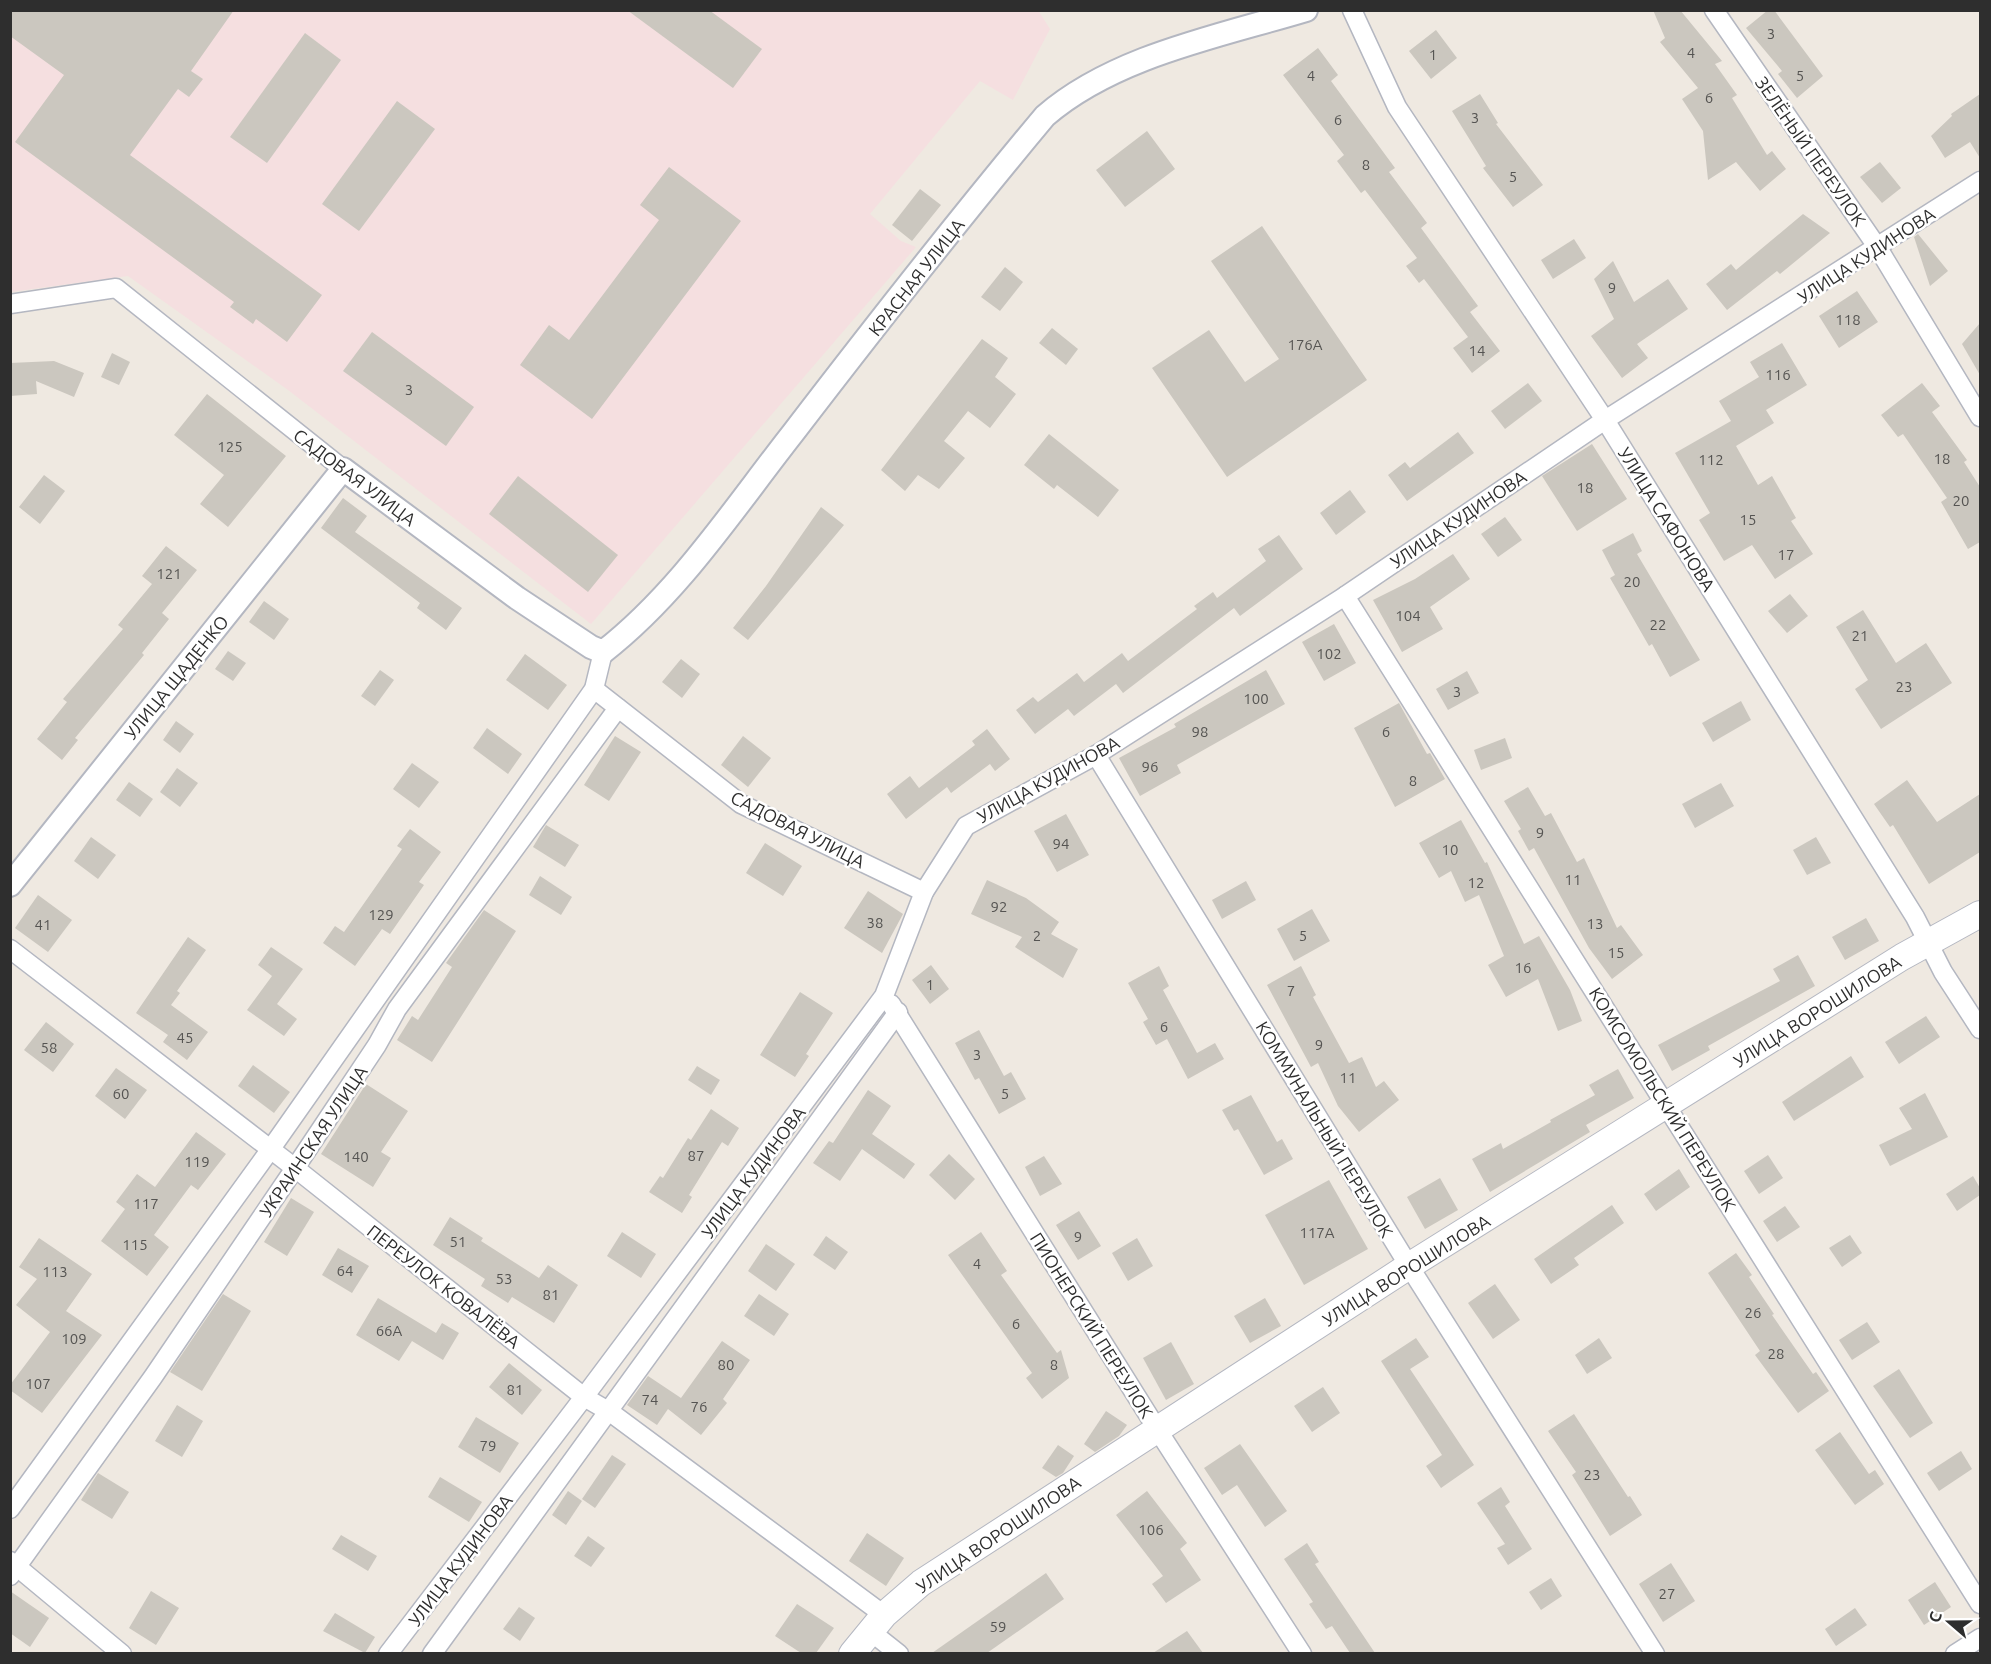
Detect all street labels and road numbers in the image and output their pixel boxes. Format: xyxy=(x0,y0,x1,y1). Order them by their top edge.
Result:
street label: ЗЕЛЁНЫЙ ПЕРЕУЛОК xyxy=(1752,73,1870,229)
street label: УЛИЦА КУДИНОВА xyxy=(1794,203,1938,307)
street label: КРАСНАЯ УЛИЦА xyxy=(864,214,968,339)
street label: САДОВАЯ УЛИЦА xyxy=(290,424,420,530)
street label: УЛИЦА САФОНОВА xyxy=(1615,444,1719,595)
street label: УЛИЦА КУДИНОВА xyxy=(1386,466,1530,572)
street label: УЛИЦА ЩАДЕНКО xyxy=(120,611,232,743)
street label: УЛИЦА КУДИНОВА xyxy=(973,731,1123,826)
street label: САДОВАЯ УЛИЦА xyxy=(728,787,869,872)
street label: УЛИЦА ВОРОШИЛОВА xyxy=(1730,951,1905,1071)
street label: КОМСОМОЛЬСКИЙ ПЕРЕУЛОК xyxy=(1586,984,1740,1214)
street label: КОММУНАЛЬНЫЙ ПЕРЕУЛОК xyxy=(1252,1017,1398,1241)
street label: УКРАИНСКАЯ УЛИЦА xyxy=(255,1062,371,1220)
street label: УЛИЦА КУДИНОВА xyxy=(697,1102,809,1242)
street label: УЛИЦА ВОРОШИЛОВА xyxy=(1319,1210,1494,1330)
street label: ПЕРЕУЛОК КОВАЛЁВА xyxy=(364,1220,524,1352)
street label: ПИОНЕРСКИЙ ПЕРЕУЛОК xyxy=(1027,1229,1157,1421)
street label: УЛИЦА ВОРОШИЛОВА xyxy=(912,1471,1084,1596)
street label: УЛИЦА КУДИНОВА xyxy=(404,1490,516,1630)

